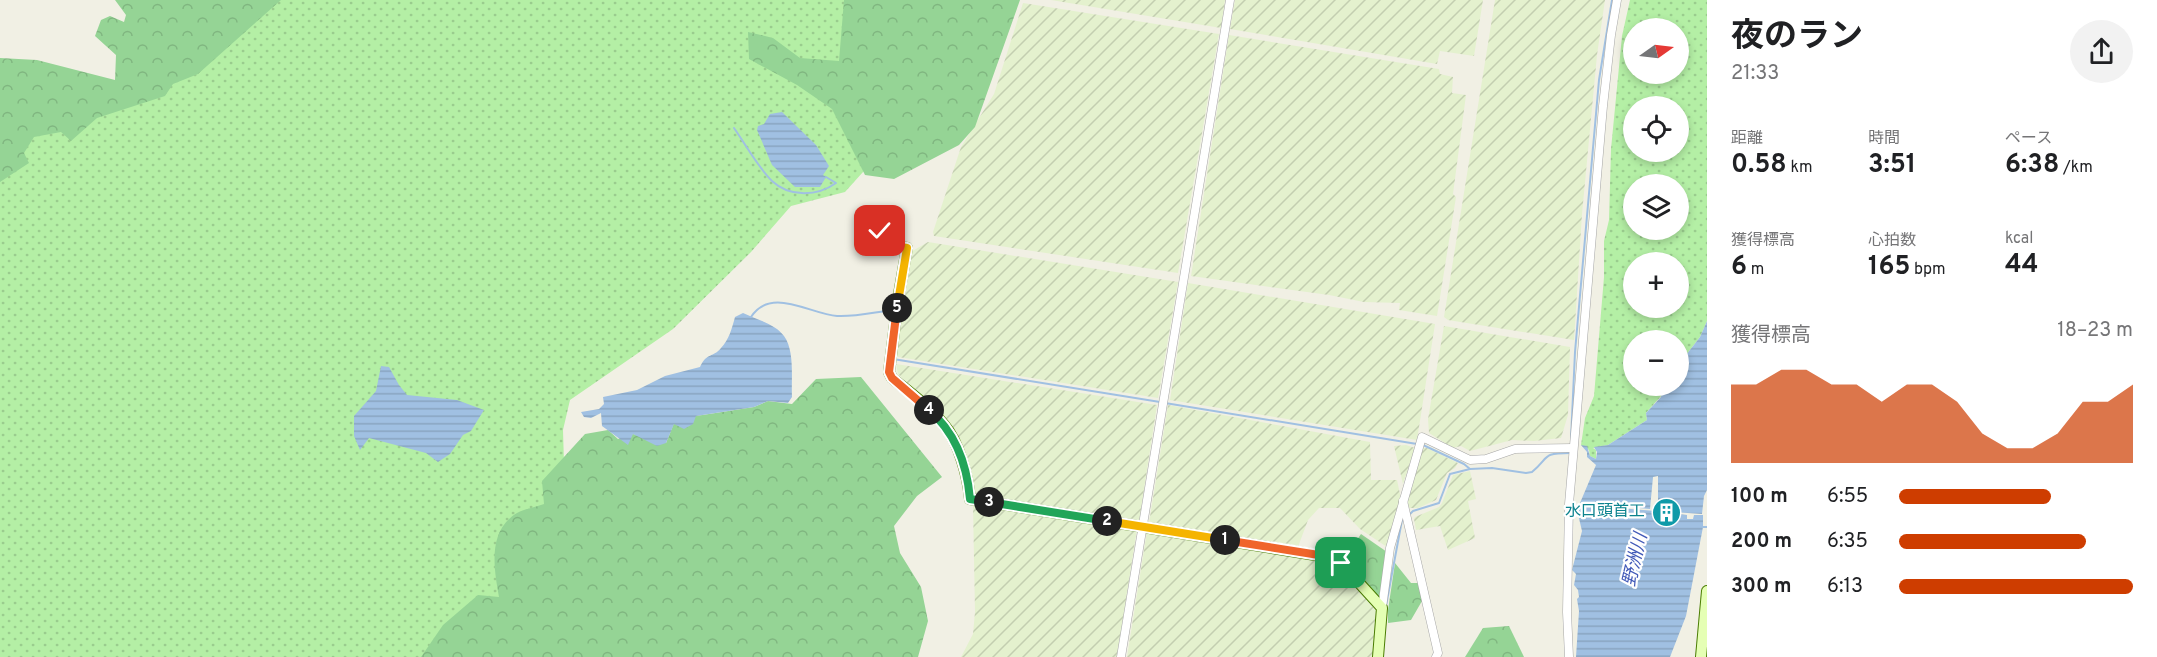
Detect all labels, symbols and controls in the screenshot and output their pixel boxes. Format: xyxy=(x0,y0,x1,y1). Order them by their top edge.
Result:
text: 夜のラン xyxy=(1731,17,1863,59)
north arrow xyxy=(1623,18,1689,84)
map controls xyxy=(1623,18,1689,396)
button: share xyxy=(2070,20,2133,83)
text: 21:33 xyxy=(1731,61,1779,87)
button: locate xyxy=(1623,96,1689,162)
text: 距離 xyxy=(1731,129,1763,149)
text: 時間 xyxy=(1868,129,1900,149)
text: ペース xyxy=(2005,129,2052,149)
text: 0.58 xyxy=(1731,149,1787,182)
text: 3:51 xyxy=(1868,149,1916,182)
text: 6:38 xyxy=(2005,149,2059,182)
text: km xyxy=(1787,158,1813,178)
text: /km xyxy=(2059,158,2093,178)
button: layers xyxy=(1623,174,1689,240)
pin xyxy=(854,205,905,256)
icon: check xyxy=(863,214,896,247)
text: kcal xyxy=(2005,229,2033,249)
text: 獲得標高 xyxy=(1731,231,1795,251)
text: 心拍数 xyxy=(1868,231,1916,251)
text: 44 xyxy=(2005,249,2038,282)
text: 6 xyxy=(1731,251,1747,284)
text: 165 xyxy=(1868,251,1910,284)
button: + xyxy=(1623,252,1689,318)
text: m xyxy=(1747,260,1764,280)
text: bpm xyxy=(1910,260,1945,280)
pin: 5 xyxy=(882,293,912,323)
text: 5 xyxy=(892,298,902,318)
text: 18–23 m xyxy=(2057,318,2133,344)
text: 獲得標高 xyxy=(1731,323,1811,349)
button: − xyxy=(1623,330,1689,396)
pin: 4 xyxy=(914,395,944,425)
text: 4 xyxy=(924,400,934,420)
text: 100 m xyxy=(1731,484,1788,510)
text: 6:55 xyxy=(1827,484,1868,510)
pin: 3 xyxy=(974,487,1004,517)
text: 3 xyxy=(984,492,994,512)
building icon: 水口頭首工 xyxy=(1650,496,1682,528)
place label: 水口頭首工 xyxy=(1565,502,1645,522)
pin: 2 xyxy=(1092,506,1122,536)
text: 2 xyxy=(1102,511,1112,531)
pin: 1 xyxy=(1210,525,1240,555)
water label: 野洲川 xyxy=(1619,529,1654,589)
text: 200 m xyxy=(1731,529,1792,555)
text: 6:35 xyxy=(1827,529,1868,555)
text: 1 xyxy=(1222,530,1228,550)
pin xyxy=(1315,537,1366,588)
icon: arrive xyxy=(1324,546,1357,579)
text: 300 m xyxy=(1731,574,1792,600)
text: 6:13 xyxy=(1827,574,1863,600)

